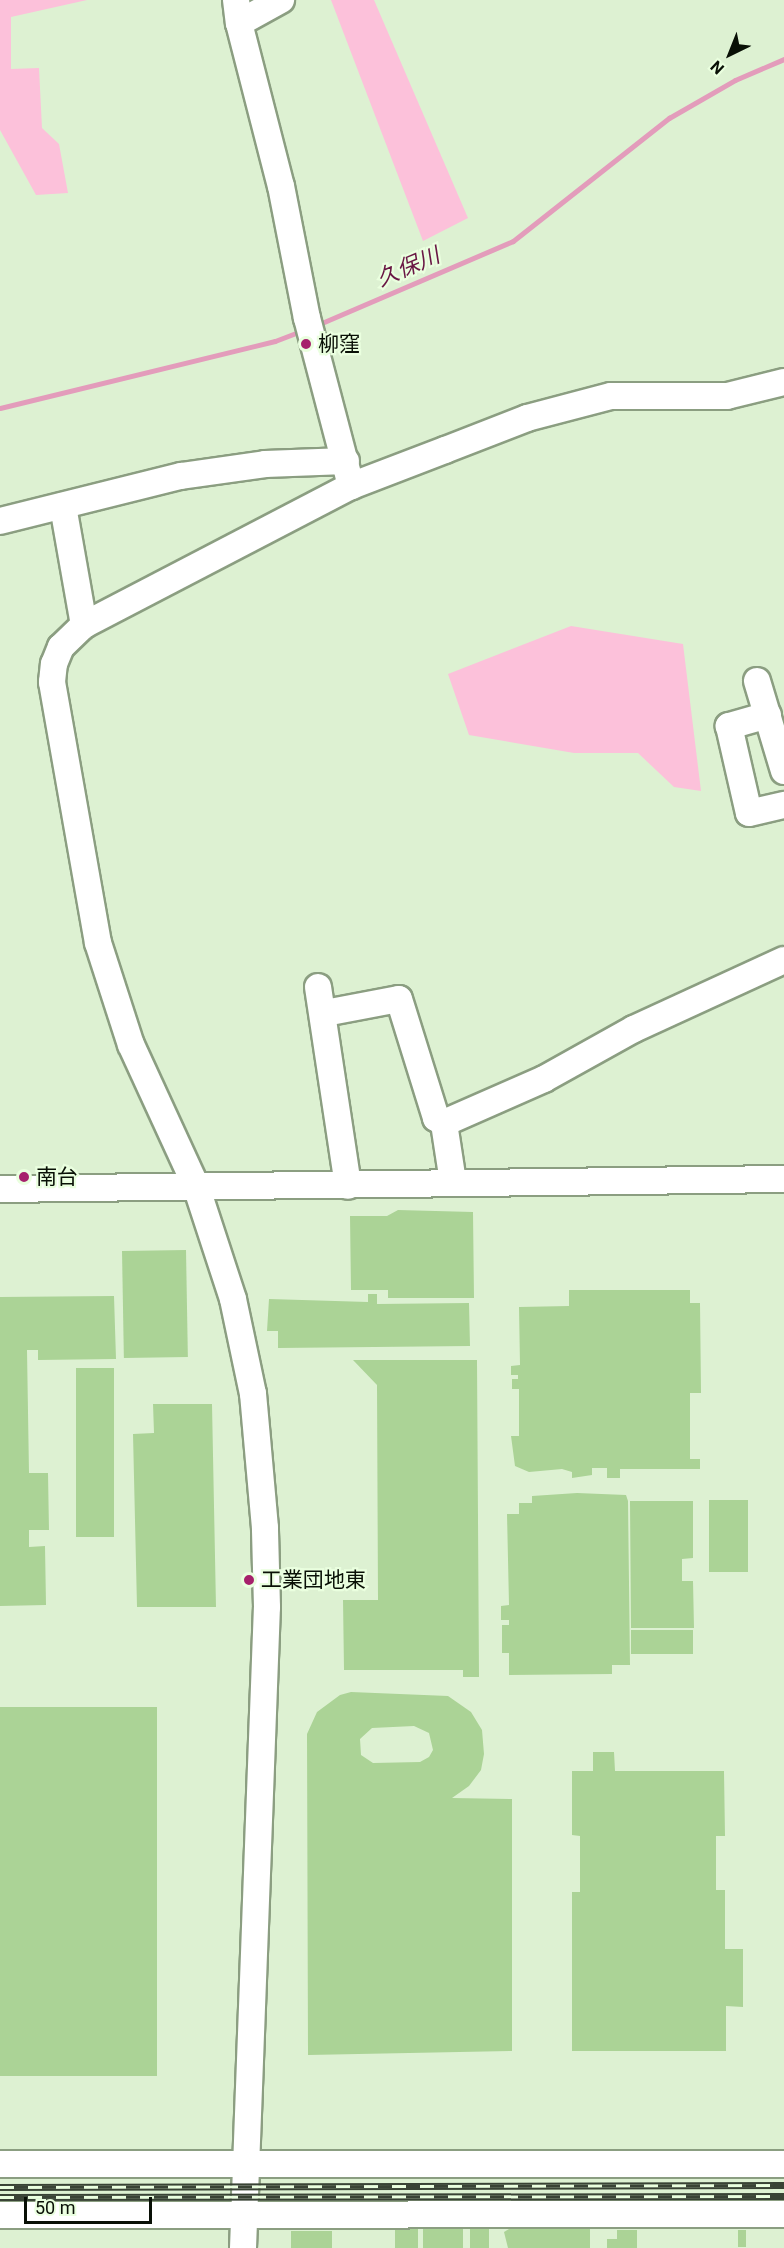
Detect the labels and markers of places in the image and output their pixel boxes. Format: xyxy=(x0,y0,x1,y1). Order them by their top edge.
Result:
place label: 柳窪 xyxy=(318,331,360,357)
marker: 柳窪 xyxy=(299,337,313,351)
place label: 南台 xyxy=(36,1164,78,1190)
marker: 南台 xyxy=(17,1170,31,1184)
place label: 工業団地東 xyxy=(261,1567,366,1593)
marker: 工業団地東 xyxy=(242,1573,256,1587)

